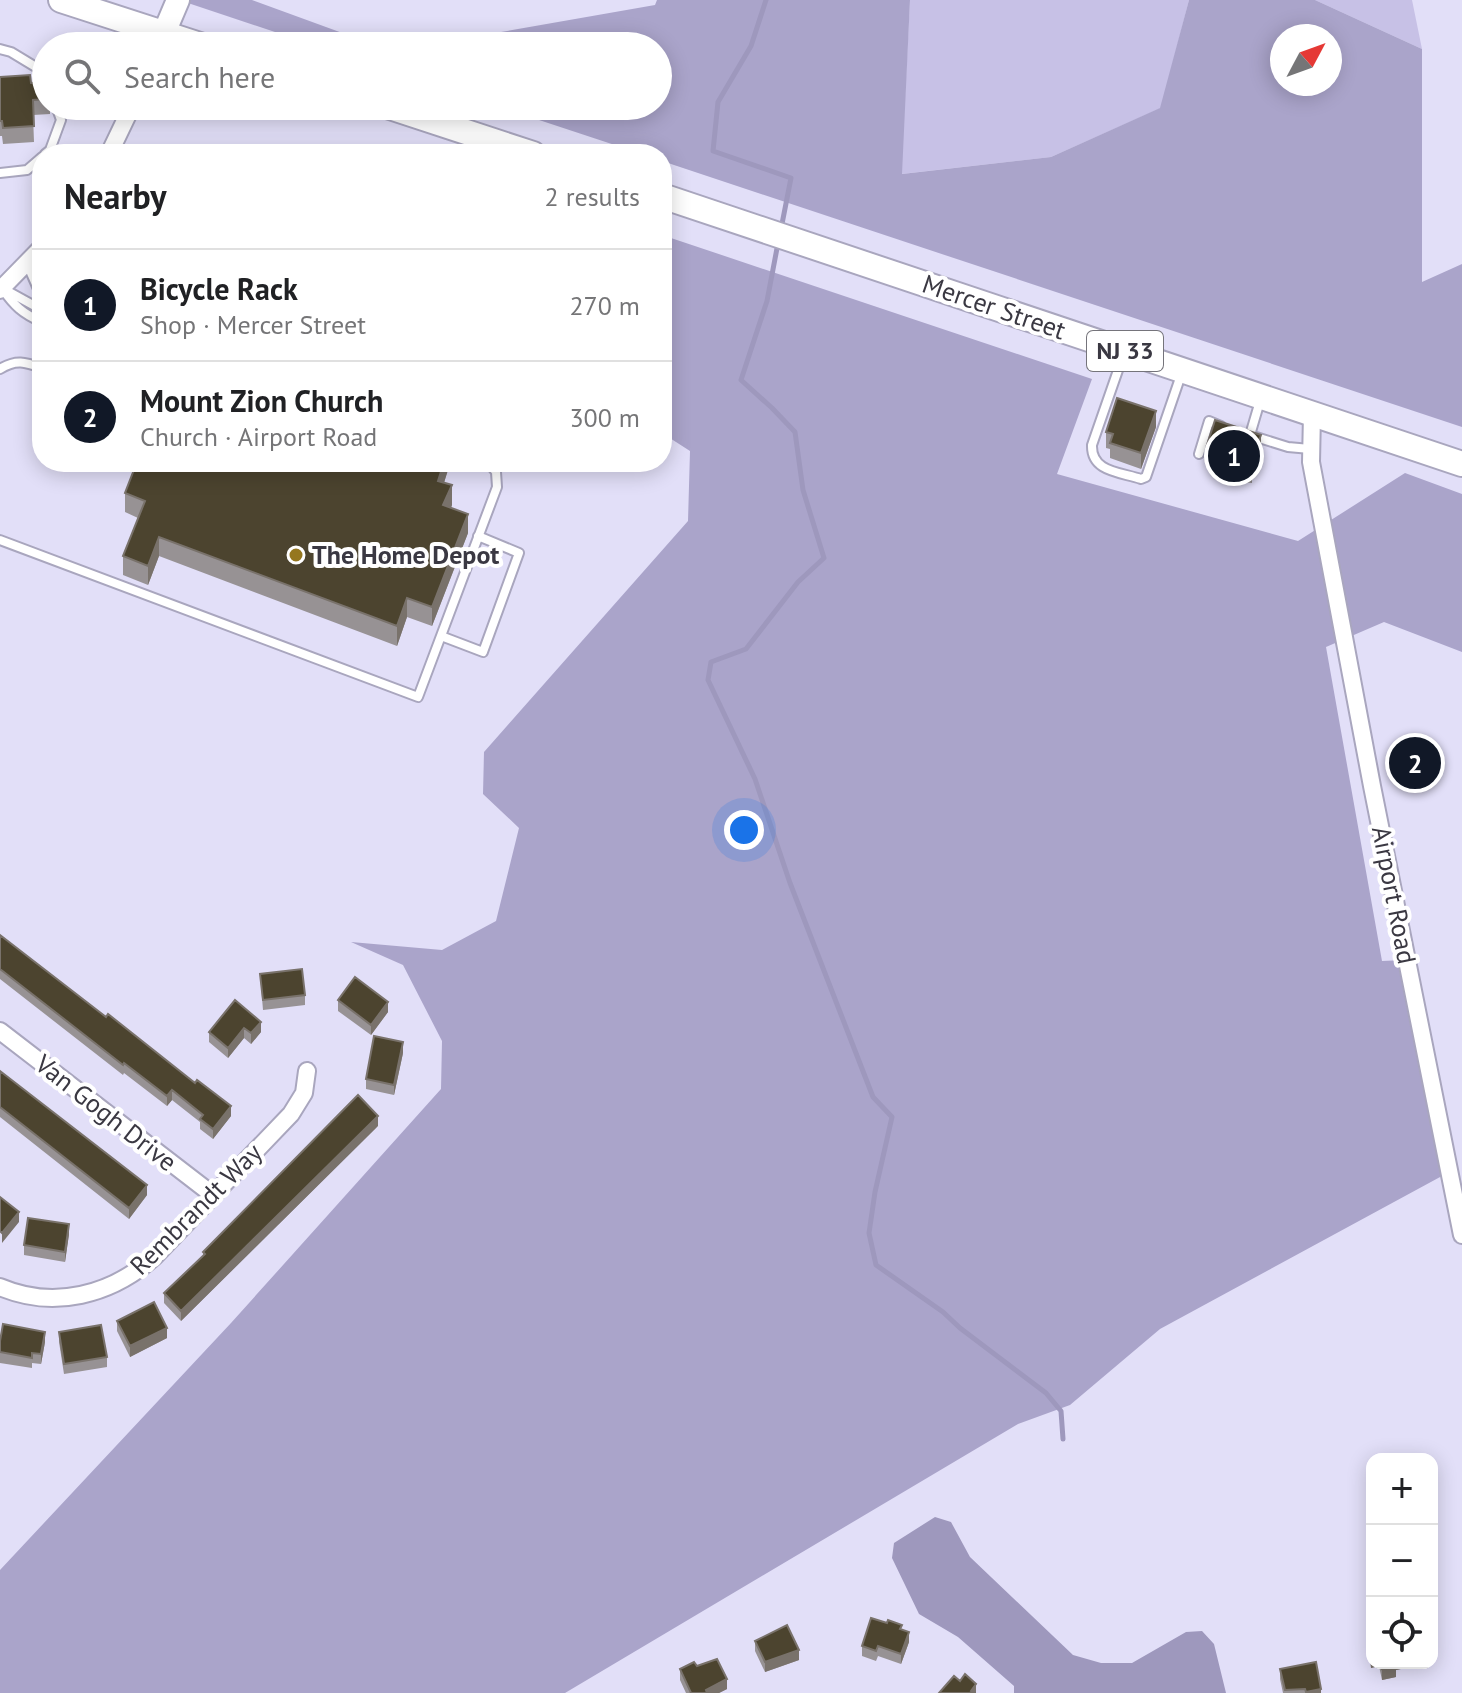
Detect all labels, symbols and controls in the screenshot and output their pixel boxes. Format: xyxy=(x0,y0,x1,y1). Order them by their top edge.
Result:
north arrow xyxy=(1270,24,1342,96)
search box xyxy=(32,32,672,120)
icon: search xyxy=(60,54,104,98)
text: Search here xyxy=(124,57,275,96)
text: Nearby xyxy=(64,174,166,218)
text: 2 results xyxy=(545,180,640,213)
street label: Mercer Street xyxy=(918,267,1070,346)
text: Bicycle Rack xyxy=(140,269,298,308)
text: 1 xyxy=(83,289,97,322)
text: 270 m xyxy=(569,289,640,322)
text: Shop · Mercer Street xyxy=(140,308,366,341)
road number: NJ 33 xyxy=(1087,331,1163,371)
text: Mount Zion Church xyxy=(140,381,383,420)
text: 2 xyxy=(83,401,97,434)
text: 300 m xyxy=(569,401,640,434)
text: Church · Airport Road xyxy=(140,420,377,453)
pin: 1 xyxy=(1208,426,1260,486)
place label: The Home Depot xyxy=(312,538,499,571)
marker: The Home Depot xyxy=(287,546,305,564)
pin: 2 xyxy=(1389,733,1441,793)
your location xyxy=(724,810,764,850)
street label: Airport Road xyxy=(1365,823,1424,966)
street label: Van Gogh Drive xyxy=(28,1046,184,1178)
street label: Rembrandt Way xyxy=(123,1136,269,1282)
map controls xyxy=(1366,1453,1438,1669)
button: + xyxy=(1366,1453,1438,1525)
button: − xyxy=(1366,1525,1438,1597)
button: locate xyxy=(1366,1597,1438,1669)

